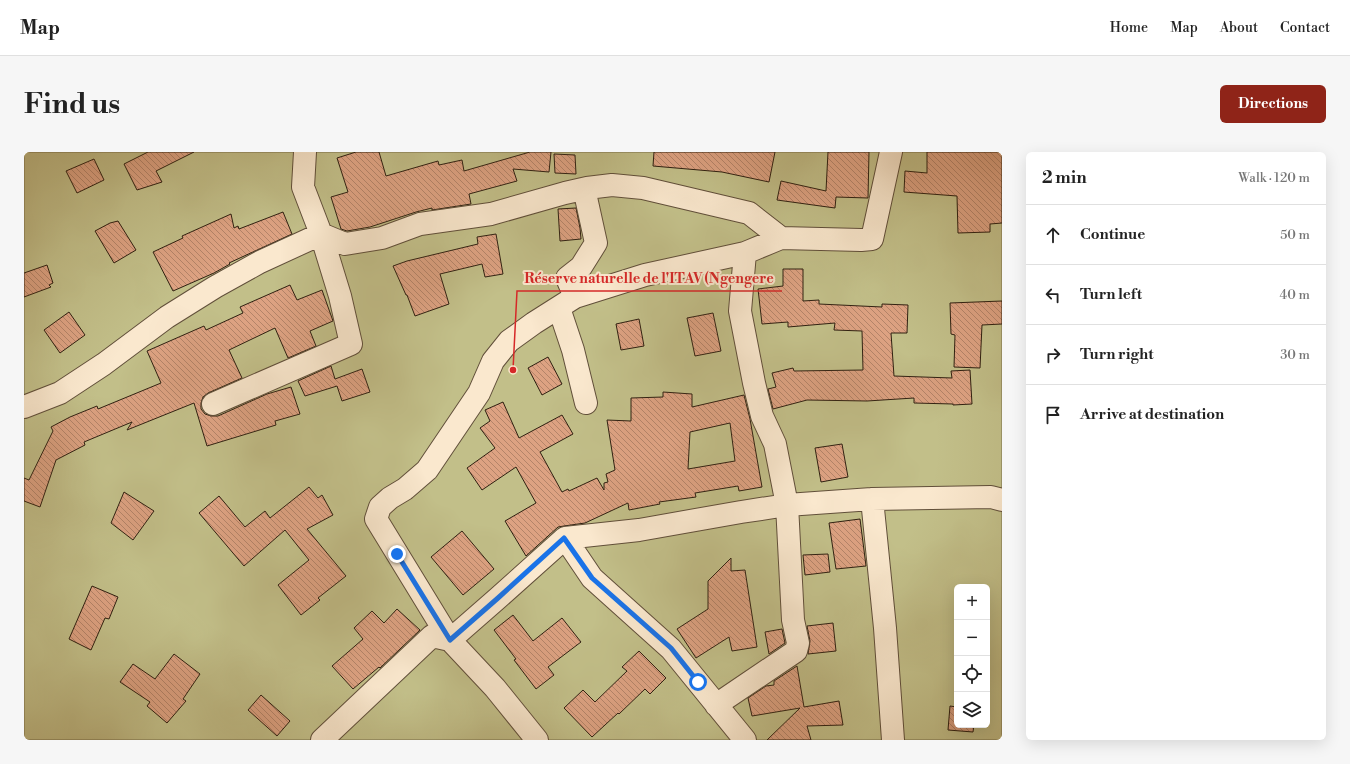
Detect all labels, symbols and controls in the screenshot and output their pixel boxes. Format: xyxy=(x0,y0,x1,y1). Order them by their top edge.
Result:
text: Map xyxy=(20,16,60,40)
text: Home xyxy=(1110,19,1148,37)
text: Map xyxy=(1170,19,1198,37)
text: About xyxy=(1220,19,1258,37)
text: Contact xyxy=(1280,19,1330,37)
button: Directions xyxy=(1220,85,1326,123)
text: Find us xyxy=(24,87,120,122)
text: 2 min xyxy=(1042,167,1087,189)
text: Walk · 120 m xyxy=(1238,170,1310,186)
icon: ahead xyxy=(1042,224,1064,246)
text: Continue xyxy=(1080,225,1145,244)
text: 50 m xyxy=(1280,227,1310,243)
callout: Réserve naturelle de l'ITAV (Ngengere xyxy=(517,265,782,291)
text: Réserve naturelle de l'ITAV (Ngengere xyxy=(524,270,774,288)
icon: left xyxy=(1042,284,1064,306)
text: Turn left xyxy=(1080,285,1142,304)
text: 40 m xyxy=(1280,287,1310,303)
icon: right xyxy=(1042,344,1064,366)
text: Turn right xyxy=(1080,345,1154,364)
text: 30 m xyxy=(1280,347,1310,363)
icon: arrive xyxy=(1042,404,1064,426)
text: Arrive at destination xyxy=(1080,405,1224,424)
route end xyxy=(388,545,406,563)
map controls xyxy=(954,584,990,728)
button: + xyxy=(954,584,990,620)
button: − xyxy=(954,620,990,656)
button: locate xyxy=(954,656,990,692)
route start xyxy=(689,673,707,691)
button: layers xyxy=(954,692,990,728)

